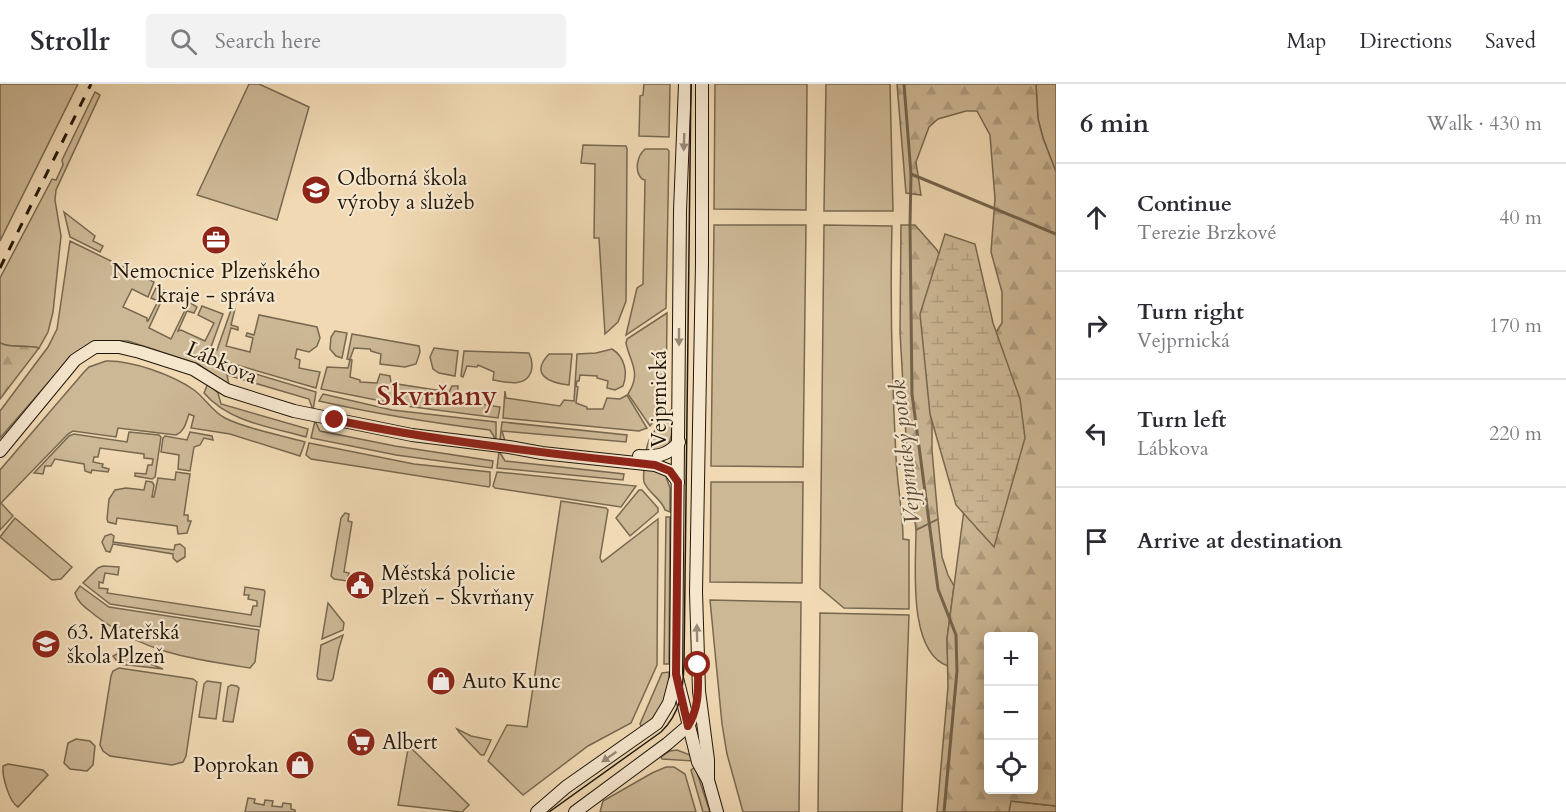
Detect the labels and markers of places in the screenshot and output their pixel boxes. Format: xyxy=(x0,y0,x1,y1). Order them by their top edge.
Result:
place label: Odborná škola výroby a služeb xyxy=(337,164,475,217)
school or university icon: Odborná škola výroby a služeb xyxy=(300,174,332,206)
office icon: Nemocnice Plzeňského kraje - správa xyxy=(200,224,232,256)
place label: Nemocnice Plzeňského kraje - správa xyxy=(112,257,320,310)
place label: Městská policie Plzeň - Skvrňany xyxy=(381,559,534,612)
public building icon: Městská policie Plzeň - Skvrňany xyxy=(344,569,376,601)
place label: 63. Mateřská škola Plzeň xyxy=(67,618,180,671)
school or university icon: 63. Mateřská škola Plzeň xyxy=(30,628,62,660)
shop icon: Auto Kunc xyxy=(425,665,457,697)
place label: Auto Kunc xyxy=(462,667,561,696)
supermarket icon: Albert xyxy=(345,726,377,758)
place label: Albert xyxy=(382,728,438,757)
shop icon: Poprokan xyxy=(284,749,316,781)
place label: Poprokan xyxy=(193,751,279,780)

